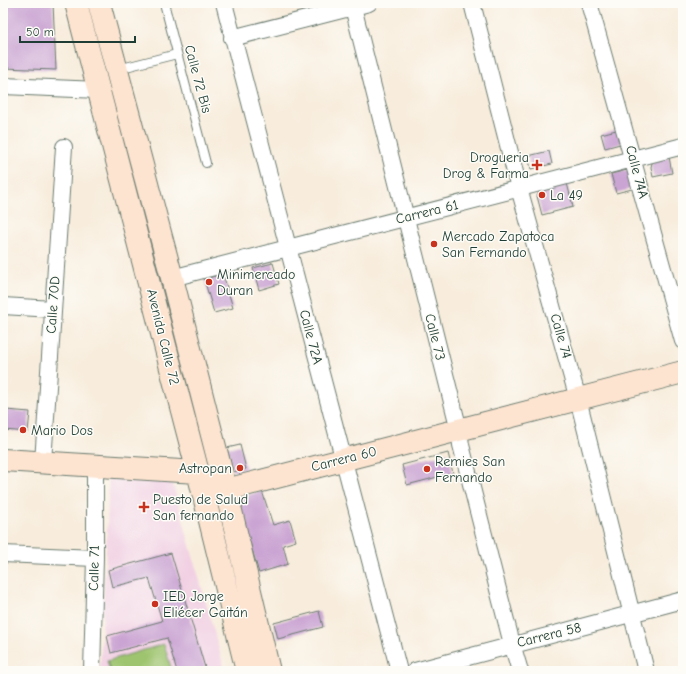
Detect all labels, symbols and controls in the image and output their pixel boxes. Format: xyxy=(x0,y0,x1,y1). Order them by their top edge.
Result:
scale bar xyxy=(20,18,135,44)
text: 50 m xyxy=(26,25,54,39)
street label: Calle 72 Bis xyxy=(181,43,215,115)
street label: Calle 74A xyxy=(622,144,652,200)
place label: Drogueria Drog & Farma xyxy=(443,149,529,182)
marker: Drogueria Drog & Farma xyxy=(532,160,542,170)
place label: La 49 xyxy=(550,187,583,204)
marker: La 49 xyxy=(537,190,547,200)
street label: Carrera 61 xyxy=(394,196,460,228)
place label: Mercado Zapatoca San Fernando xyxy=(442,228,554,261)
marker: Mercado Zapatoca San Fernando xyxy=(429,239,439,249)
place label: Minimercado Duran xyxy=(217,266,295,299)
street label: Calle 70D xyxy=(43,275,64,334)
marker: Minimercado Duran xyxy=(204,277,214,287)
street label: Avenida Calle 72 xyxy=(143,287,183,387)
street label: Calle 72A xyxy=(296,308,326,366)
street label: Calle 73 xyxy=(421,312,449,362)
street label: Calle 74 xyxy=(547,312,576,361)
place label: Mario Dos xyxy=(31,422,93,439)
marker: Mario Dos xyxy=(18,425,28,435)
street label: Carrera 60 xyxy=(309,443,379,475)
place label: Remies San Fernando xyxy=(435,453,505,486)
place label: Astropan xyxy=(179,460,232,477)
marker: Astropan xyxy=(235,463,245,473)
marker: Remies San Fernando xyxy=(422,464,432,474)
place label: Puesto de Salud San fernando xyxy=(153,491,248,524)
marker: Puesto de Salud San fernando xyxy=(138,501,150,513)
street label: Calle 71 xyxy=(85,545,103,591)
place label: IED Jorge Eliécer Gaitán xyxy=(163,588,248,621)
marker: IED Jorge Eliécer Gaitán xyxy=(150,599,160,609)
street label: Carrera 58 xyxy=(515,619,583,651)

